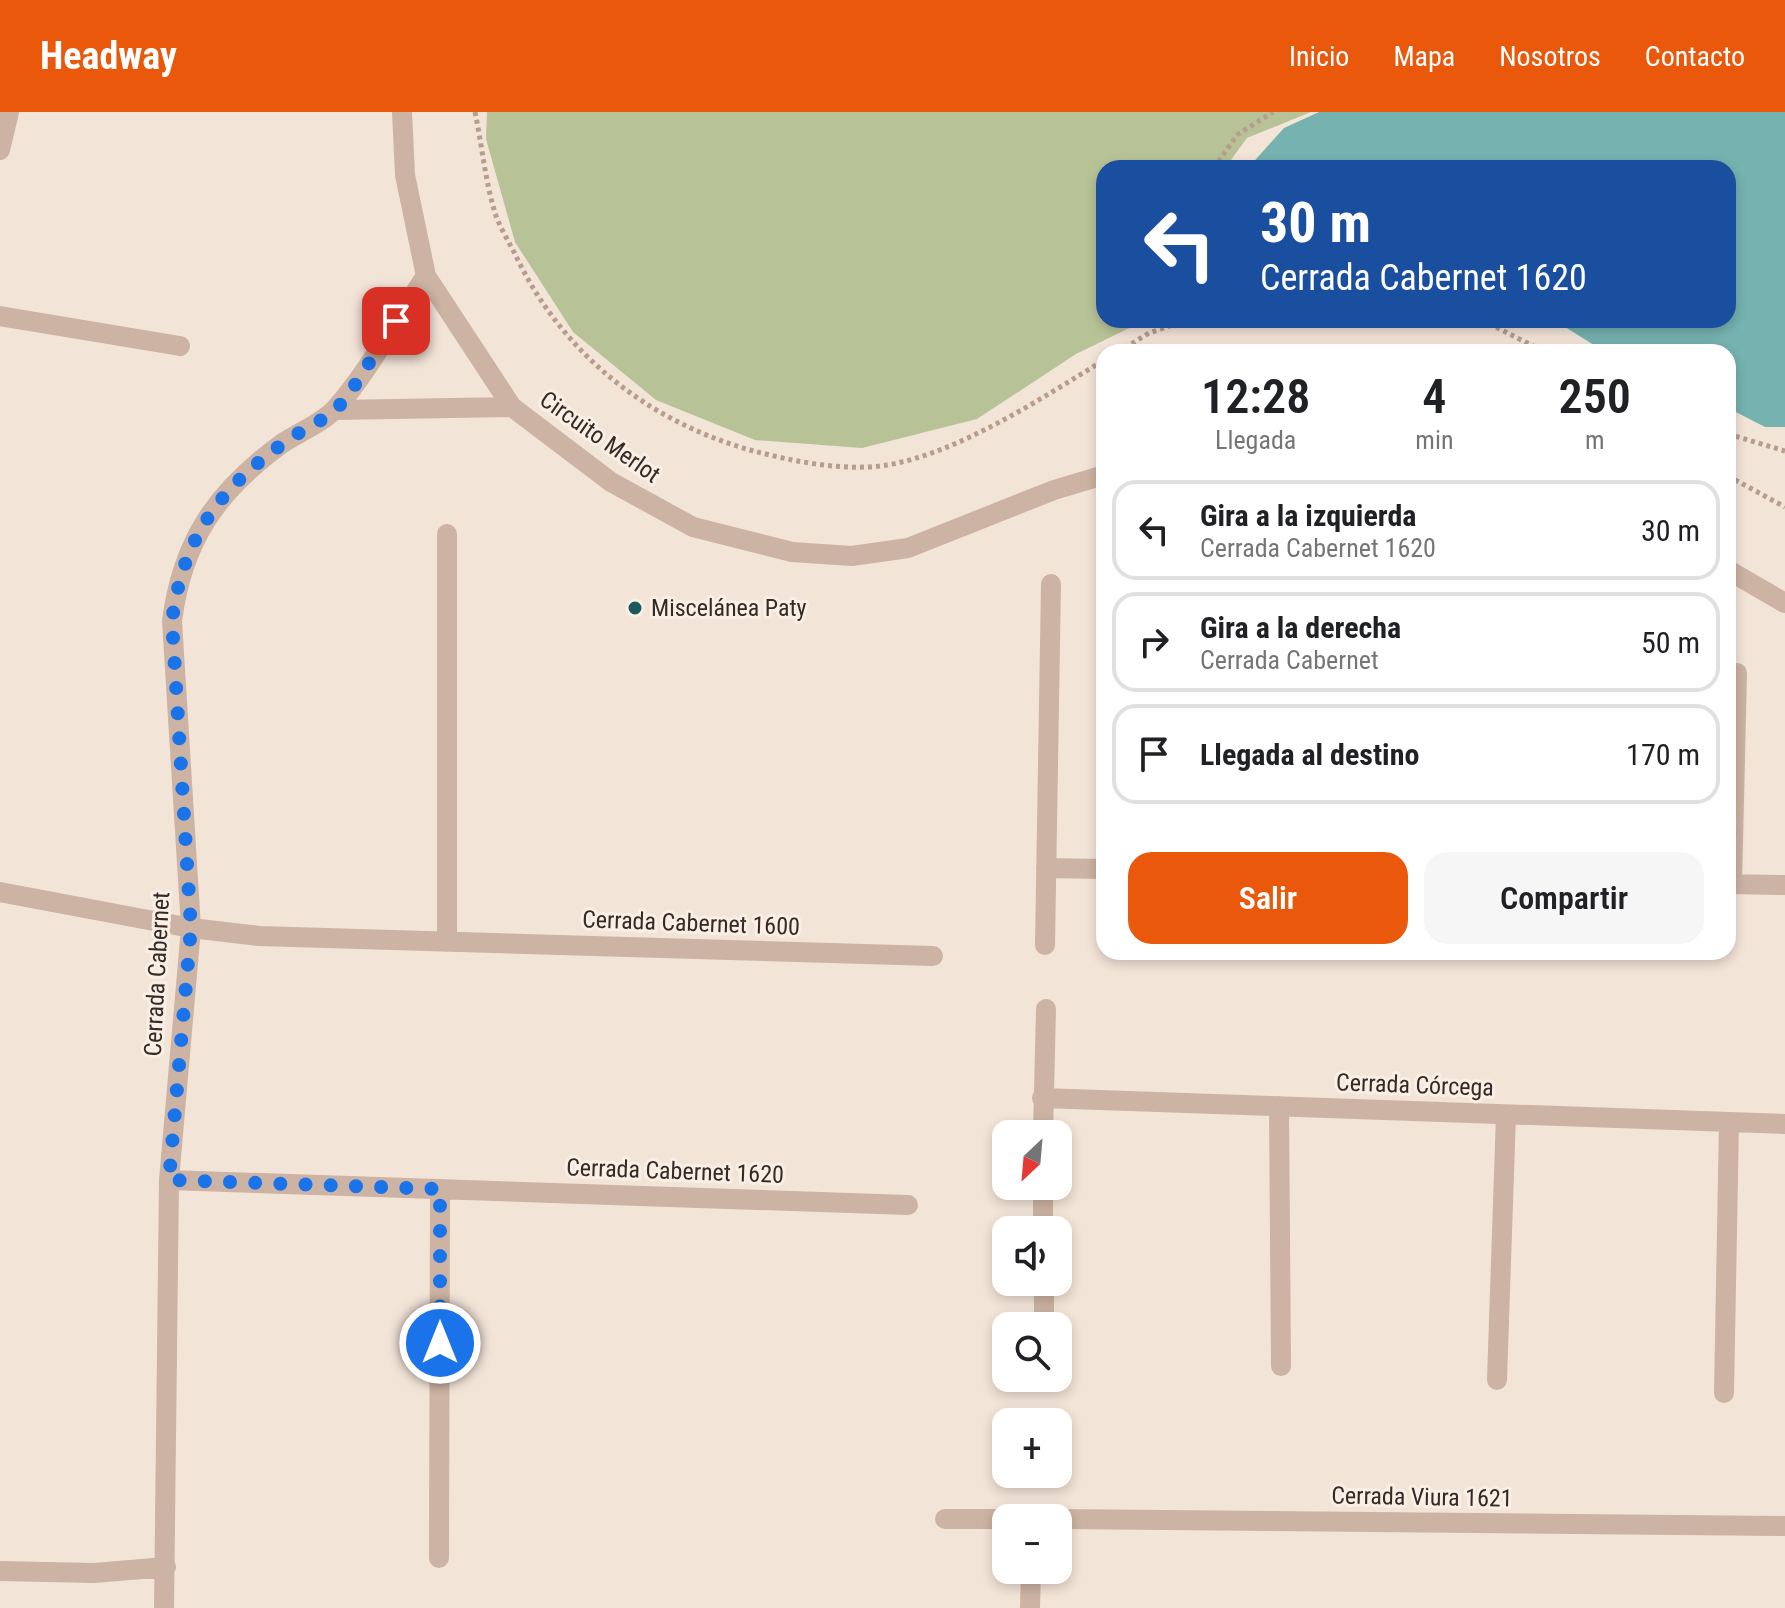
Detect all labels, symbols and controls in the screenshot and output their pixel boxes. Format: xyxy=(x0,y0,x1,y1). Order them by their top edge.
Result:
text: Headway xyxy=(40,34,177,78)
text: Inicio xyxy=(1289,40,1349,73)
text: Mapa xyxy=(1393,40,1455,73)
text: Nosotros xyxy=(1499,40,1601,73)
text: Contacto xyxy=(1645,40,1745,73)
text: 30 m xyxy=(1260,190,1371,256)
icon: left xyxy=(1128,192,1232,296)
text: Cerrada Cabernet 1620 xyxy=(1260,257,1587,299)
pin xyxy=(362,287,430,355)
icon: arrive xyxy=(374,299,418,343)
text: 12:28 xyxy=(1201,368,1310,425)
text: 4 xyxy=(1422,368,1446,425)
text: 250 xyxy=(1559,368,1631,425)
street label: Circuito Merlot xyxy=(535,385,665,489)
text: Llegada xyxy=(1215,425,1296,455)
text: min xyxy=(1415,425,1453,455)
text: m xyxy=(1585,425,1605,455)
text: Gira a la izquierda xyxy=(1200,498,1416,533)
icon: left xyxy=(1132,508,1176,552)
text: 30 m xyxy=(1641,513,1700,548)
text: Cerrada Cabernet 1620 xyxy=(1200,533,1436,563)
place label: Miscelánea Paty xyxy=(651,594,807,622)
marker: Miscelánea Paty xyxy=(626,599,644,617)
text: Gira a la derecha xyxy=(1200,610,1401,645)
icon: right xyxy=(1132,620,1176,664)
text: 50 m xyxy=(1641,625,1700,660)
text: Cerrada Cabernet xyxy=(1200,645,1379,675)
icon: arrive xyxy=(1132,732,1176,776)
text: Llegada al destino xyxy=(1200,737,1419,772)
text: 170 m xyxy=(1626,737,1700,772)
button: Salir xyxy=(1128,852,1408,944)
button: Compartir xyxy=(1424,852,1704,944)
street label: Cerrada Cabernet xyxy=(139,891,175,1057)
street label: Cerrada Cabernet 1600 xyxy=(582,905,800,941)
street label: Cerrada Córcega xyxy=(1336,1068,1494,1102)
north arrow xyxy=(992,1120,1072,1200)
map controls xyxy=(992,1120,1072,1584)
street label: Cerrada Cabernet 1620 xyxy=(566,1153,784,1189)
button: sound xyxy=(992,1216,1072,1296)
position arrow xyxy=(398,1301,482,1385)
button: search xyxy=(992,1312,1072,1392)
button: + xyxy=(992,1408,1072,1488)
street label: Cerrada Viura 1621 xyxy=(1331,1481,1513,1513)
button: − xyxy=(992,1504,1072,1584)

